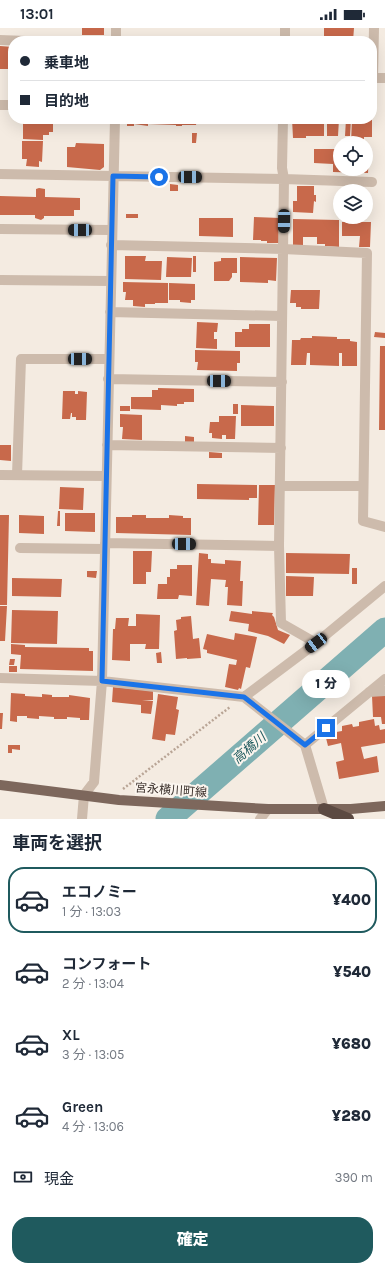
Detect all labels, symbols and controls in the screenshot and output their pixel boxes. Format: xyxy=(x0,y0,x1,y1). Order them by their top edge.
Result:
text: 13:01 xyxy=(20,5,54,23)
text: 乗車地 xyxy=(44,54,89,72)
text: 目的地 xyxy=(44,92,89,110)
map controls xyxy=(333,136,373,224)
button: locate xyxy=(333,136,373,176)
route start xyxy=(150,168,168,186)
car xyxy=(178,171,202,183)
button: layers xyxy=(333,184,373,224)
car xyxy=(278,209,290,233)
car xyxy=(68,224,92,236)
car xyxy=(68,353,92,365)
car xyxy=(207,375,231,387)
car xyxy=(172,538,196,550)
car xyxy=(303,631,329,655)
callout: 1 分 xyxy=(302,670,350,698)
text: 1 分 xyxy=(315,676,337,691)
route end xyxy=(317,719,335,737)
water label: 高橋川 xyxy=(229,728,270,766)
street label: 宮永横川町線 xyxy=(135,781,207,799)
text: 車両を選択 xyxy=(12,832,102,854)
icon: car xyxy=(14,882,50,918)
text: エコノミー xyxy=(62,883,137,901)
text: ¥400 xyxy=(332,891,371,909)
text: 1 分 · 13:03 xyxy=(62,904,121,919)
icon: car xyxy=(14,954,50,990)
text: コンフォート xyxy=(62,955,152,973)
text: ¥540 xyxy=(333,963,371,981)
text: 2 分 · 13:04 xyxy=(62,976,124,991)
icon: car xyxy=(14,1026,50,1062)
text: XL xyxy=(62,1026,80,1044)
text: ¥680 xyxy=(332,1035,371,1053)
text: 3 分 · 13:05 xyxy=(62,1047,124,1062)
icon: car xyxy=(14,1098,50,1134)
text: Green xyxy=(62,1098,103,1116)
text: ¥280 xyxy=(332,1107,371,1125)
text: 4 分 · 13:06 xyxy=(62,1119,124,1134)
icon: cash xyxy=(12,1166,34,1188)
text: 現金 xyxy=(44,1170,74,1188)
text: 390 m xyxy=(335,1170,373,1185)
button: 確定 xyxy=(12,1217,373,1263)

